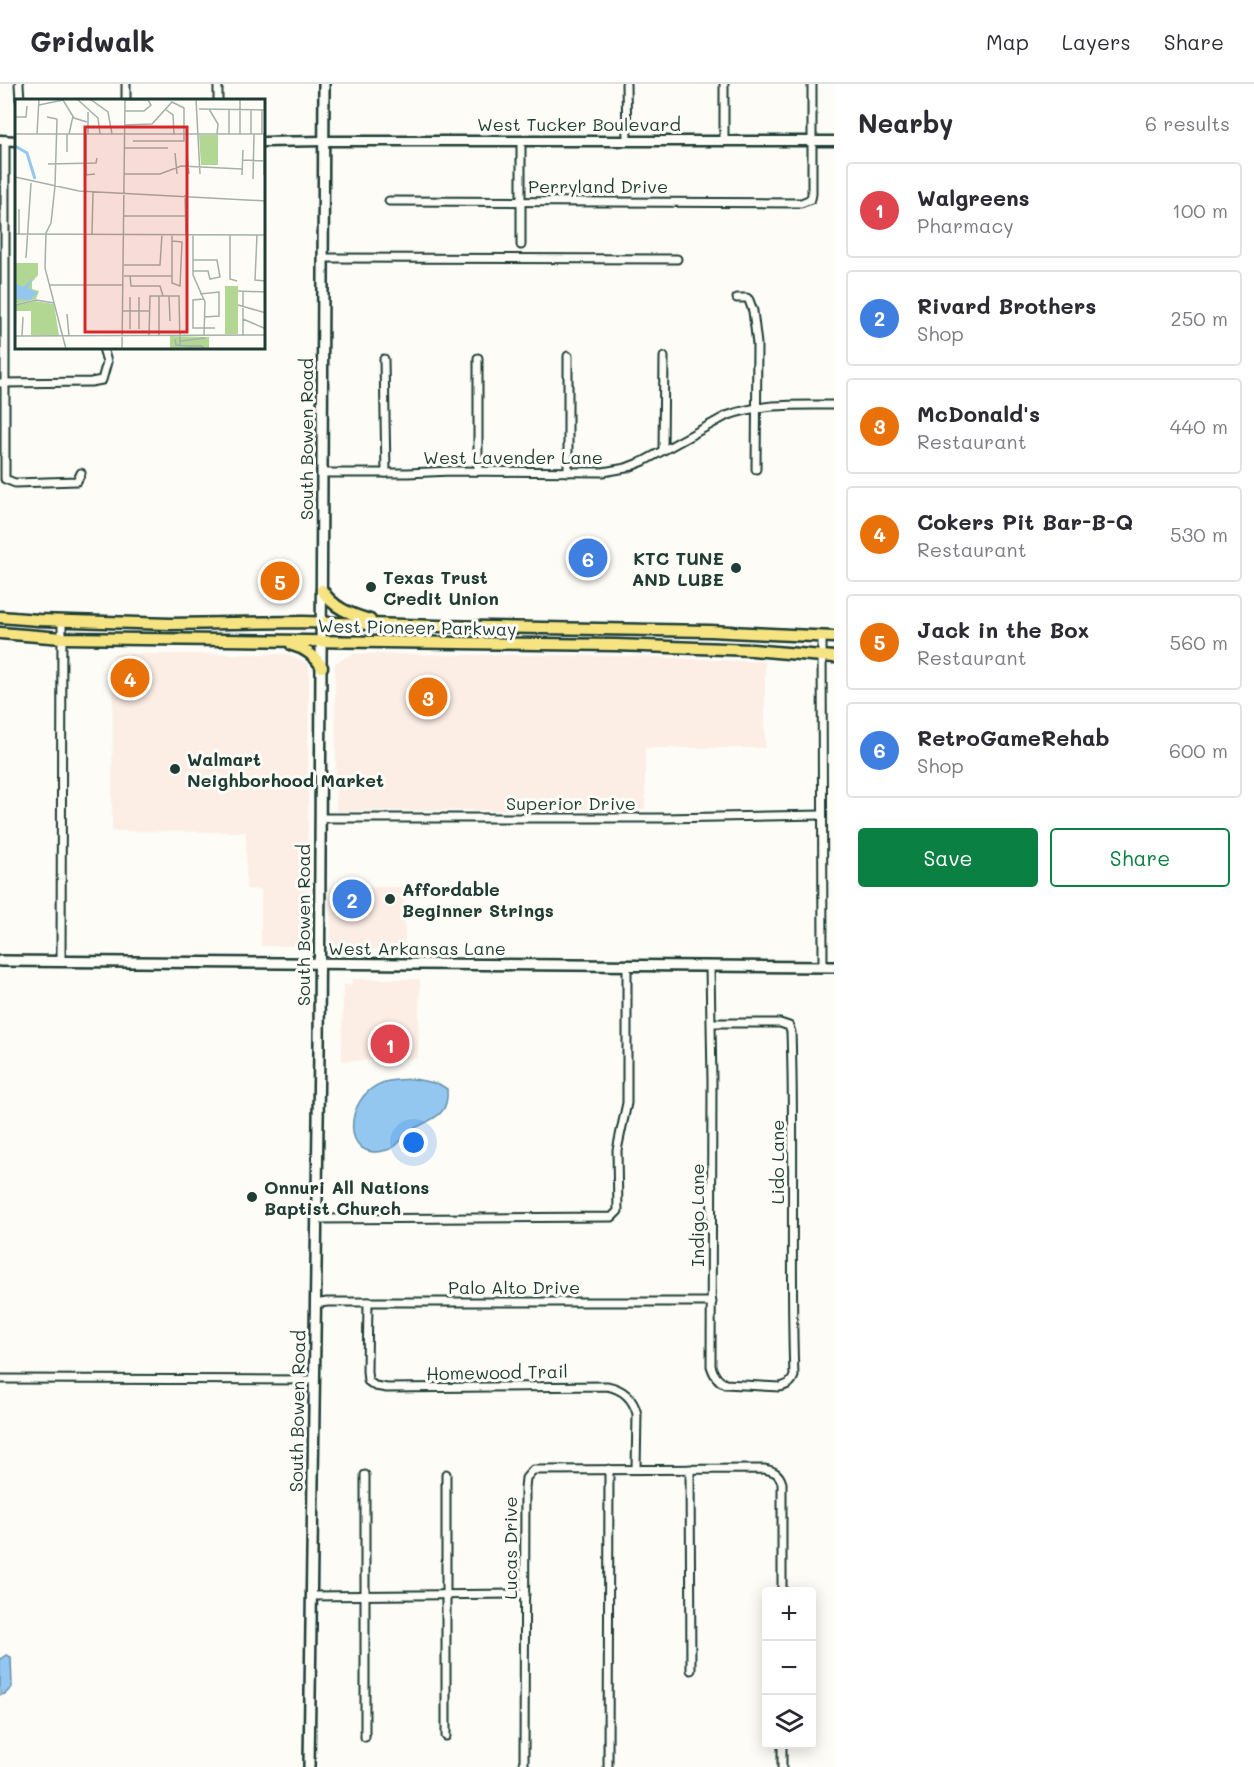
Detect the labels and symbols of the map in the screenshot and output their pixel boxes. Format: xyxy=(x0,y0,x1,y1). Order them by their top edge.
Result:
inset map xyxy=(15,99,266,350)
street label: West Tucker Boulevard xyxy=(477,112,681,136)
street label: Perryland Drive xyxy=(528,174,668,198)
street label: South Bowen Road xyxy=(294,358,318,520)
street label: West Lavender Lane xyxy=(423,445,603,469)
pin: 6 xyxy=(568,536,608,580)
place label: KTC TUNE AND LUBE xyxy=(632,546,724,591)
pin: 5 xyxy=(260,558,300,604)
marker: KTC TUNE AND LUBE xyxy=(729,561,743,575)
place label: Texas Trust Credit Union xyxy=(383,565,499,610)
marker: Texas Trust Credit Union xyxy=(364,580,378,594)
street label: West Pioneer Parkway xyxy=(317,613,517,641)
pin: 4 xyxy=(110,656,150,700)
pin: 3 xyxy=(408,674,448,720)
place label: Walmart Neighborhood Market xyxy=(187,747,384,792)
marker: Walmart Neighborhood Market xyxy=(168,762,182,776)
street label: Superior Drive xyxy=(506,791,636,815)
street label: South Bowen Road xyxy=(291,844,315,1006)
pin: 2 xyxy=(332,876,372,922)
place label: Affordable Beginner Strings xyxy=(402,877,554,922)
marker: Affordable Beginner Strings xyxy=(383,892,397,906)
street label: West Arkansas Lane xyxy=(328,936,506,960)
pin: 1 xyxy=(370,1022,410,1066)
street label: Lido Lane xyxy=(765,1120,789,1204)
your location xyxy=(399,1128,428,1157)
street label: Indigo Lane xyxy=(685,1163,709,1267)
place label: Onnuri All Nations Baptist Church xyxy=(264,1175,429,1220)
marker: Onnuri All Nations Baptist Church xyxy=(245,1190,259,1204)
street label: Palo Alto Drive xyxy=(448,1275,580,1299)
street label: South Bowen Road xyxy=(284,1330,310,1492)
street label: Homewood Trail xyxy=(426,1359,568,1385)
street label: Lucas Drive xyxy=(498,1496,522,1600)

